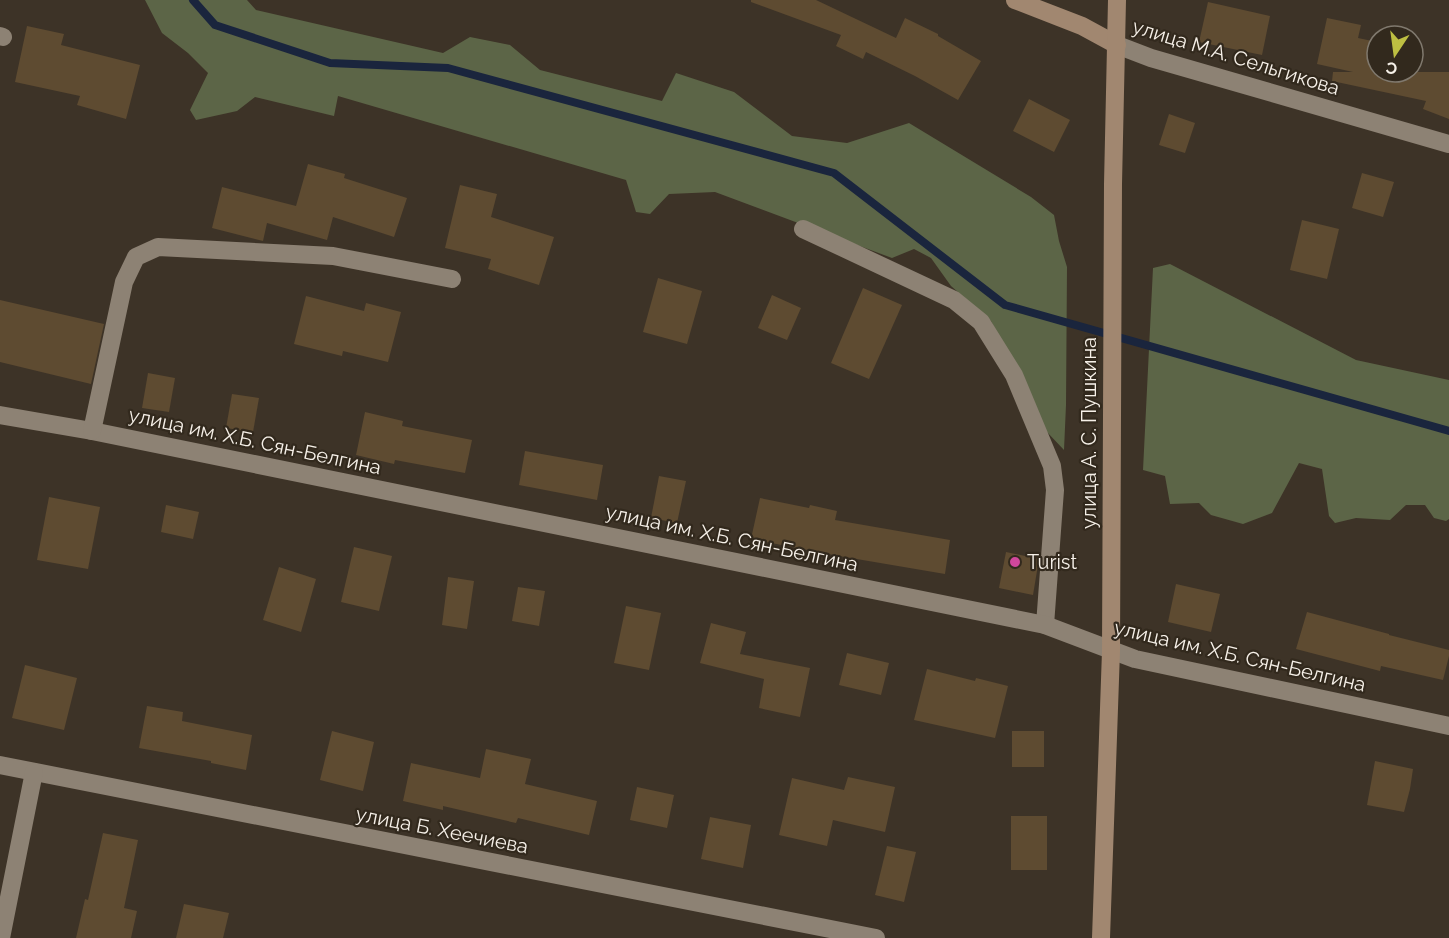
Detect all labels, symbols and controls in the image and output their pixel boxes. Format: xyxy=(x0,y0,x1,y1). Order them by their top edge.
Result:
street label: улица М.А. Сельгикова xyxy=(1130,14,1342,100)
north arrow xyxy=(1365,24,1425,84)
text: С xyxy=(1384,58,1399,79)
street label: улица А. С. Пушкина xyxy=(1077,337,1101,529)
street label: улица им. Х.Б. Сян-Белгина xyxy=(127,402,383,480)
street label: улица им. Х.Б. Сян-Белгина xyxy=(604,499,860,577)
place label: Turist xyxy=(1027,550,1077,574)
marker: Turist xyxy=(1008,555,1022,569)
street label: улица им. Х.Б. Сян-Белгина xyxy=(1112,615,1368,697)
street label: улица Б. Хеечиева xyxy=(354,801,530,859)

